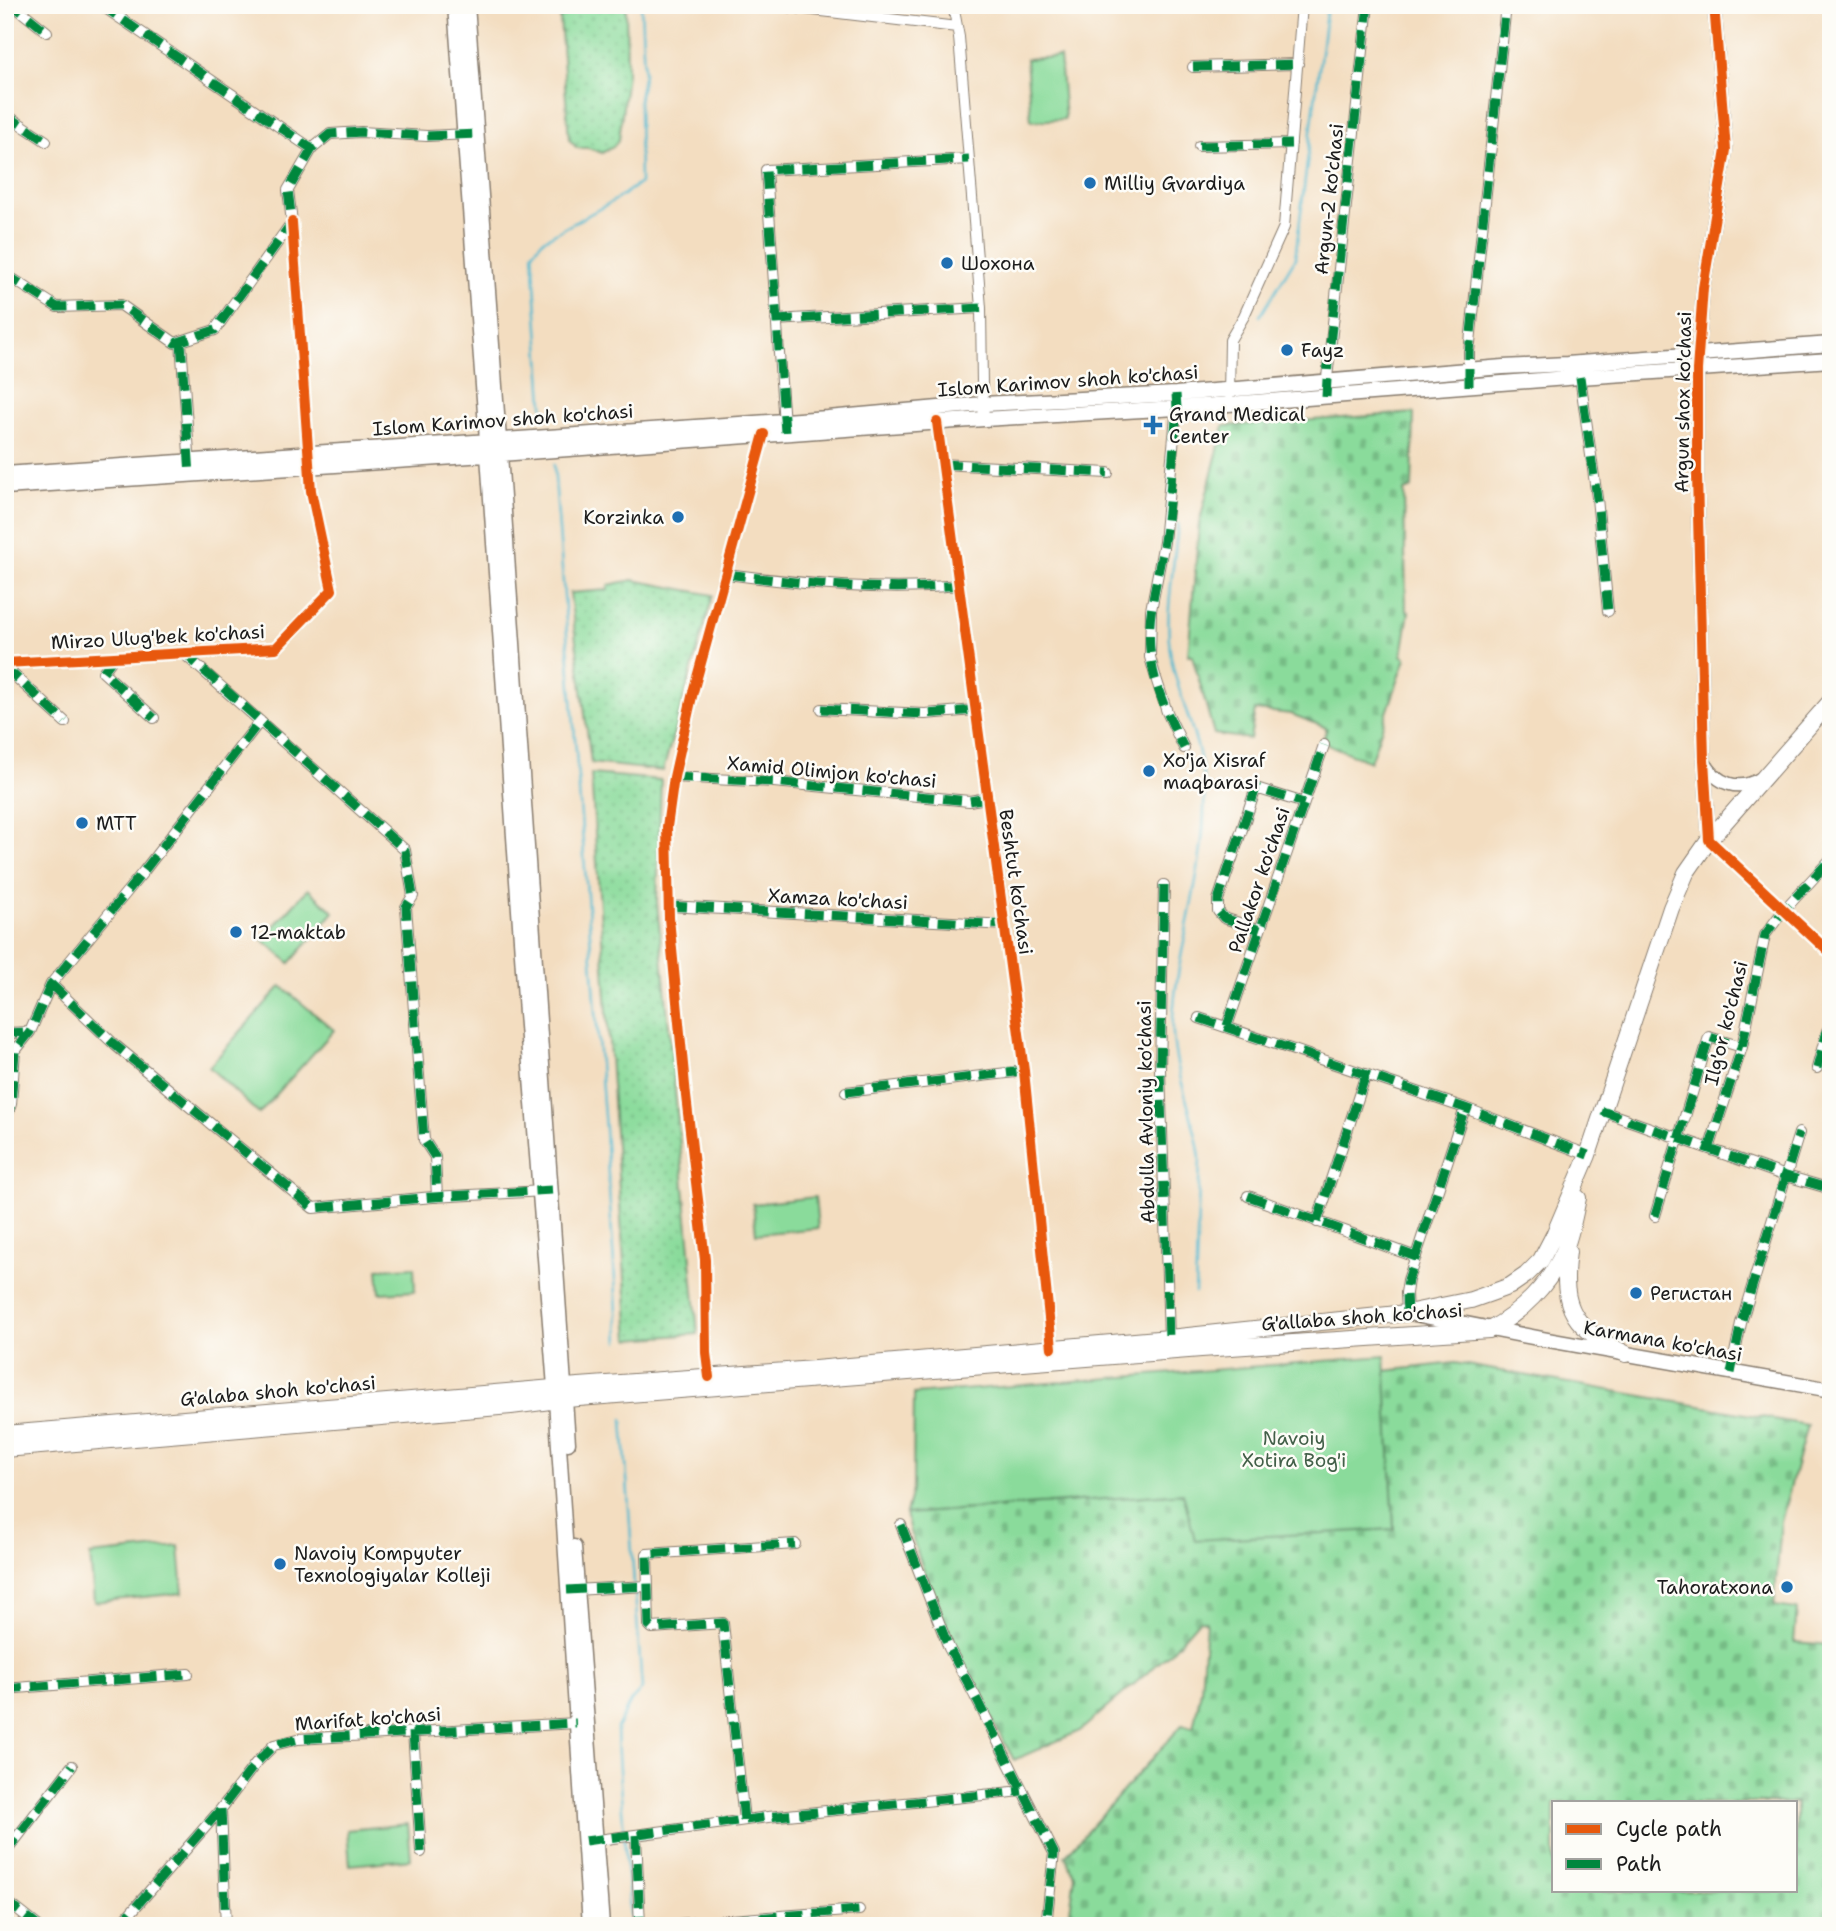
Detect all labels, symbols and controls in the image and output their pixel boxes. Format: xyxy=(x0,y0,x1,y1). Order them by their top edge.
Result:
street label: Argun-2 ko'chasi xyxy=(1309,122,1349,276)
place label: Milliy Gvardiya xyxy=(1104,171,1245,196)
marker: Milliy Gvardiya xyxy=(1082,175,1098,191)
place label: Шохона xyxy=(961,251,1035,276)
marker: Шохона xyxy=(939,255,955,271)
street label: Argun shox ko'chasi xyxy=(1669,311,1697,493)
place label: Fayz xyxy=(1301,338,1344,363)
marker: Fayz xyxy=(1279,342,1295,358)
street label: Islom Karimov shoh ko'chasi xyxy=(937,359,1199,403)
street label: Islom Karimov shoh ko'chasi xyxy=(372,398,634,442)
place label: Grand Medical Center xyxy=(1169,402,1306,449)
marker: Grand Medical Center xyxy=(1143,415,1163,435)
place label: Korzinka xyxy=(583,505,664,530)
marker: Korzinka xyxy=(670,509,686,525)
street label: Mirzo Ulug'bek ko'chasi xyxy=(50,619,266,655)
place label: Xo'ja Xisraf maqbarasi xyxy=(1163,748,1267,795)
street label: Xamid Olimjon ko'chasi xyxy=(726,750,938,794)
marker: Xo'ja Xisraf maqbarasi xyxy=(1141,763,1157,779)
street label: Pallakor ko'chasi xyxy=(1222,804,1296,956)
street label: Beshtut ko'chasi xyxy=(993,808,1039,956)
place label: MTT xyxy=(96,811,137,836)
marker: MTT xyxy=(74,815,90,831)
street label: Xamza ko'chasi xyxy=(767,883,909,915)
place label: 12-maktab xyxy=(250,920,346,945)
marker: 12-maktab xyxy=(228,924,244,940)
street label: Ilg'or ko'chasi xyxy=(1698,958,1754,1088)
street label: Abdulla Avloniy ko'chasi xyxy=(1132,1000,1160,1224)
place label: Регистан xyxy=(1650,1281,1732,1306)
marker: Регистан xyxy=(1628,1285,1644,1301)
street label: G'allaba shoh ko'chasi xyxy=(1260,1297,1464,1337)
street label: Karmana ko'chasi xyxy=(1582,1315,1744,1367)
street label: G'alaba shoh ko'chasi xyxy=(179,1370,377,1412)
park label: Navoiy Xotira Bog'i xyxy=(1242,1426,1346,1473)
place label: Navoiy Kompyuter Texnologiyalar Kolleji xyxy=(294,1541,491,1588)
marker: Navoiy Kompyuter Texnologiyalar Kolleji xyxy=(272,1556,288,1572)
place label: Tahoratxona xyxy=(1657,1575,1773,1600)
marker: Tahoratxona xyxy=(1779,1579,1795,1595)
street label: Marifat ko'chasi xyxy=(294,1701,442,1737)
legend xyxy=(1552,1801,1798,1892)
text: Cycle path xyxy=(1616,1815,1722,1843)
text: Path xyxy=(1616,1850,1662,1878)

